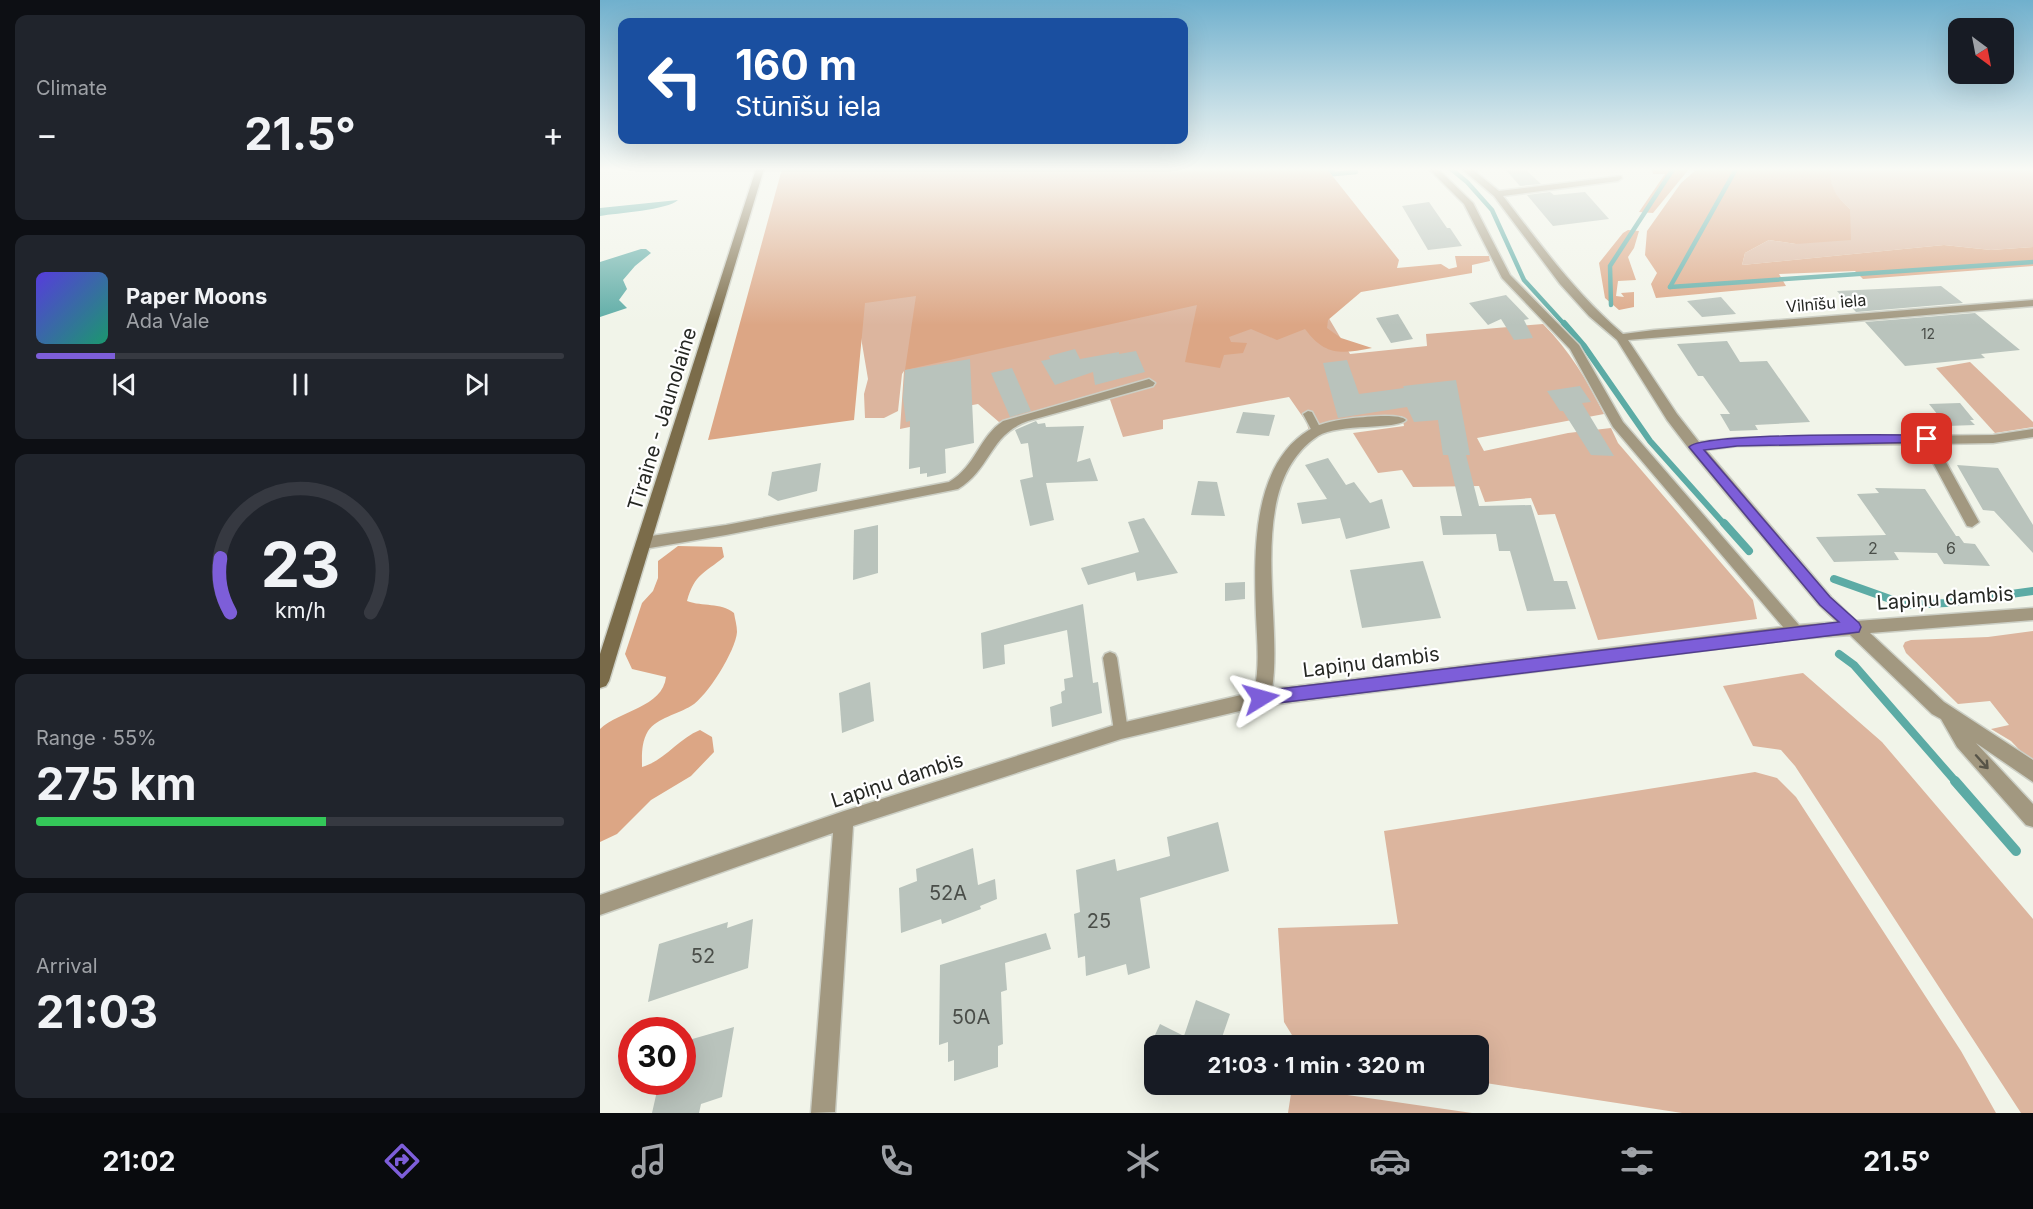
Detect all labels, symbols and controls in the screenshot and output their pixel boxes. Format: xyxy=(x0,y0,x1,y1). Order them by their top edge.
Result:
north arrow xyxy=(1948,18,2014,84)
map controls xyxy=(1948,18,2014,84)
text: 160 m xyxy=(735,39,857,90)
icon: left xyxy=(636,42,714,120)
text: Climate xyxy=(36,76,107,100)
text: Stūnīšu iela xyxy=(735,90,881,123)
text: 21.5° xyxy=(244,106,356,161)
text: − xyxy=(36,114,58,154)
text: + xyxy=(542,114,564,154)
text: Paper Moons xyxy=(126,283,267,309)
street label: Vilnīšu iela xyxy=(1785,290,1867,316)
text: Ada Vale xyxy=(126,309,209,333)
street label: Tīraine - Jaunolaine xyxy=(623,324,701,514)
house number: 12 xyxy=(1921,325,1935,342)
icon: previous xyxy=(108,368,141,401)
icon: pause xyxy=(284,368,317,401)
icon: next xyxy=(460,368,493,401)
pin xyxy=(1901,413,1952,464)
icon: arrive xyxy=(1910,422,1943,455)
text: 23 xyxy=(260,528,340,603)
house number: 2 xyxy=(1868,538,1878,558)
house number: 6 xyxy=(1946,538,1956,558)
street label: Lapiņu dambis xyxy=(1876,581,2014,615)
text: km/h xyxy=(275,598,325,624)
street label: Lapiņu dambis xyxy=(1301,642,1441,682)
position arrow xyxy=(1229,666,1293,730)
text: Range · 55% xyxy=(36,726,157,750)
street label: Lapiņu dambis xyxy=(828,747,966,813)
one-way arrow xyxy=(1975,754,1989,769)
text: 275 km xyxy=(36,756,197,811)
house number: 52A xyxy=(929,881,967,905)
house number: 25 xyxy=(1087,909,1111,933)
house number: 52 xyxy=(691,944,715,968)
text: Arrival xyxy=(36,954,98,978)
text: 21:03 xyxy=(36,984,158,1039)
house number: 50A xyxy=(952,1005,990,1029)
speed limit sign: 30 xyxy=(618,1017,696,1095)
text: 21:03 · 1 min · 320 m xyxy=(1208,1052,1425,1078)
icon: directions xyxy=(381,1140,423,1182)
icon: music xyxy=(628,1140,670,1182)
icon: phone xyxy=(875,1140,917,1182)
icon: climate xyxy=(1122,1140,1164,1182)
icon: car xyxy=(1369,1140,1411,1182)
icon: filters xyxy=(1616,1140,1658,1182)
text: 21:02 xyxy=(103,1145,175,1178)
text: 21.5° xyxy=(1863,1145,1930,1178)

